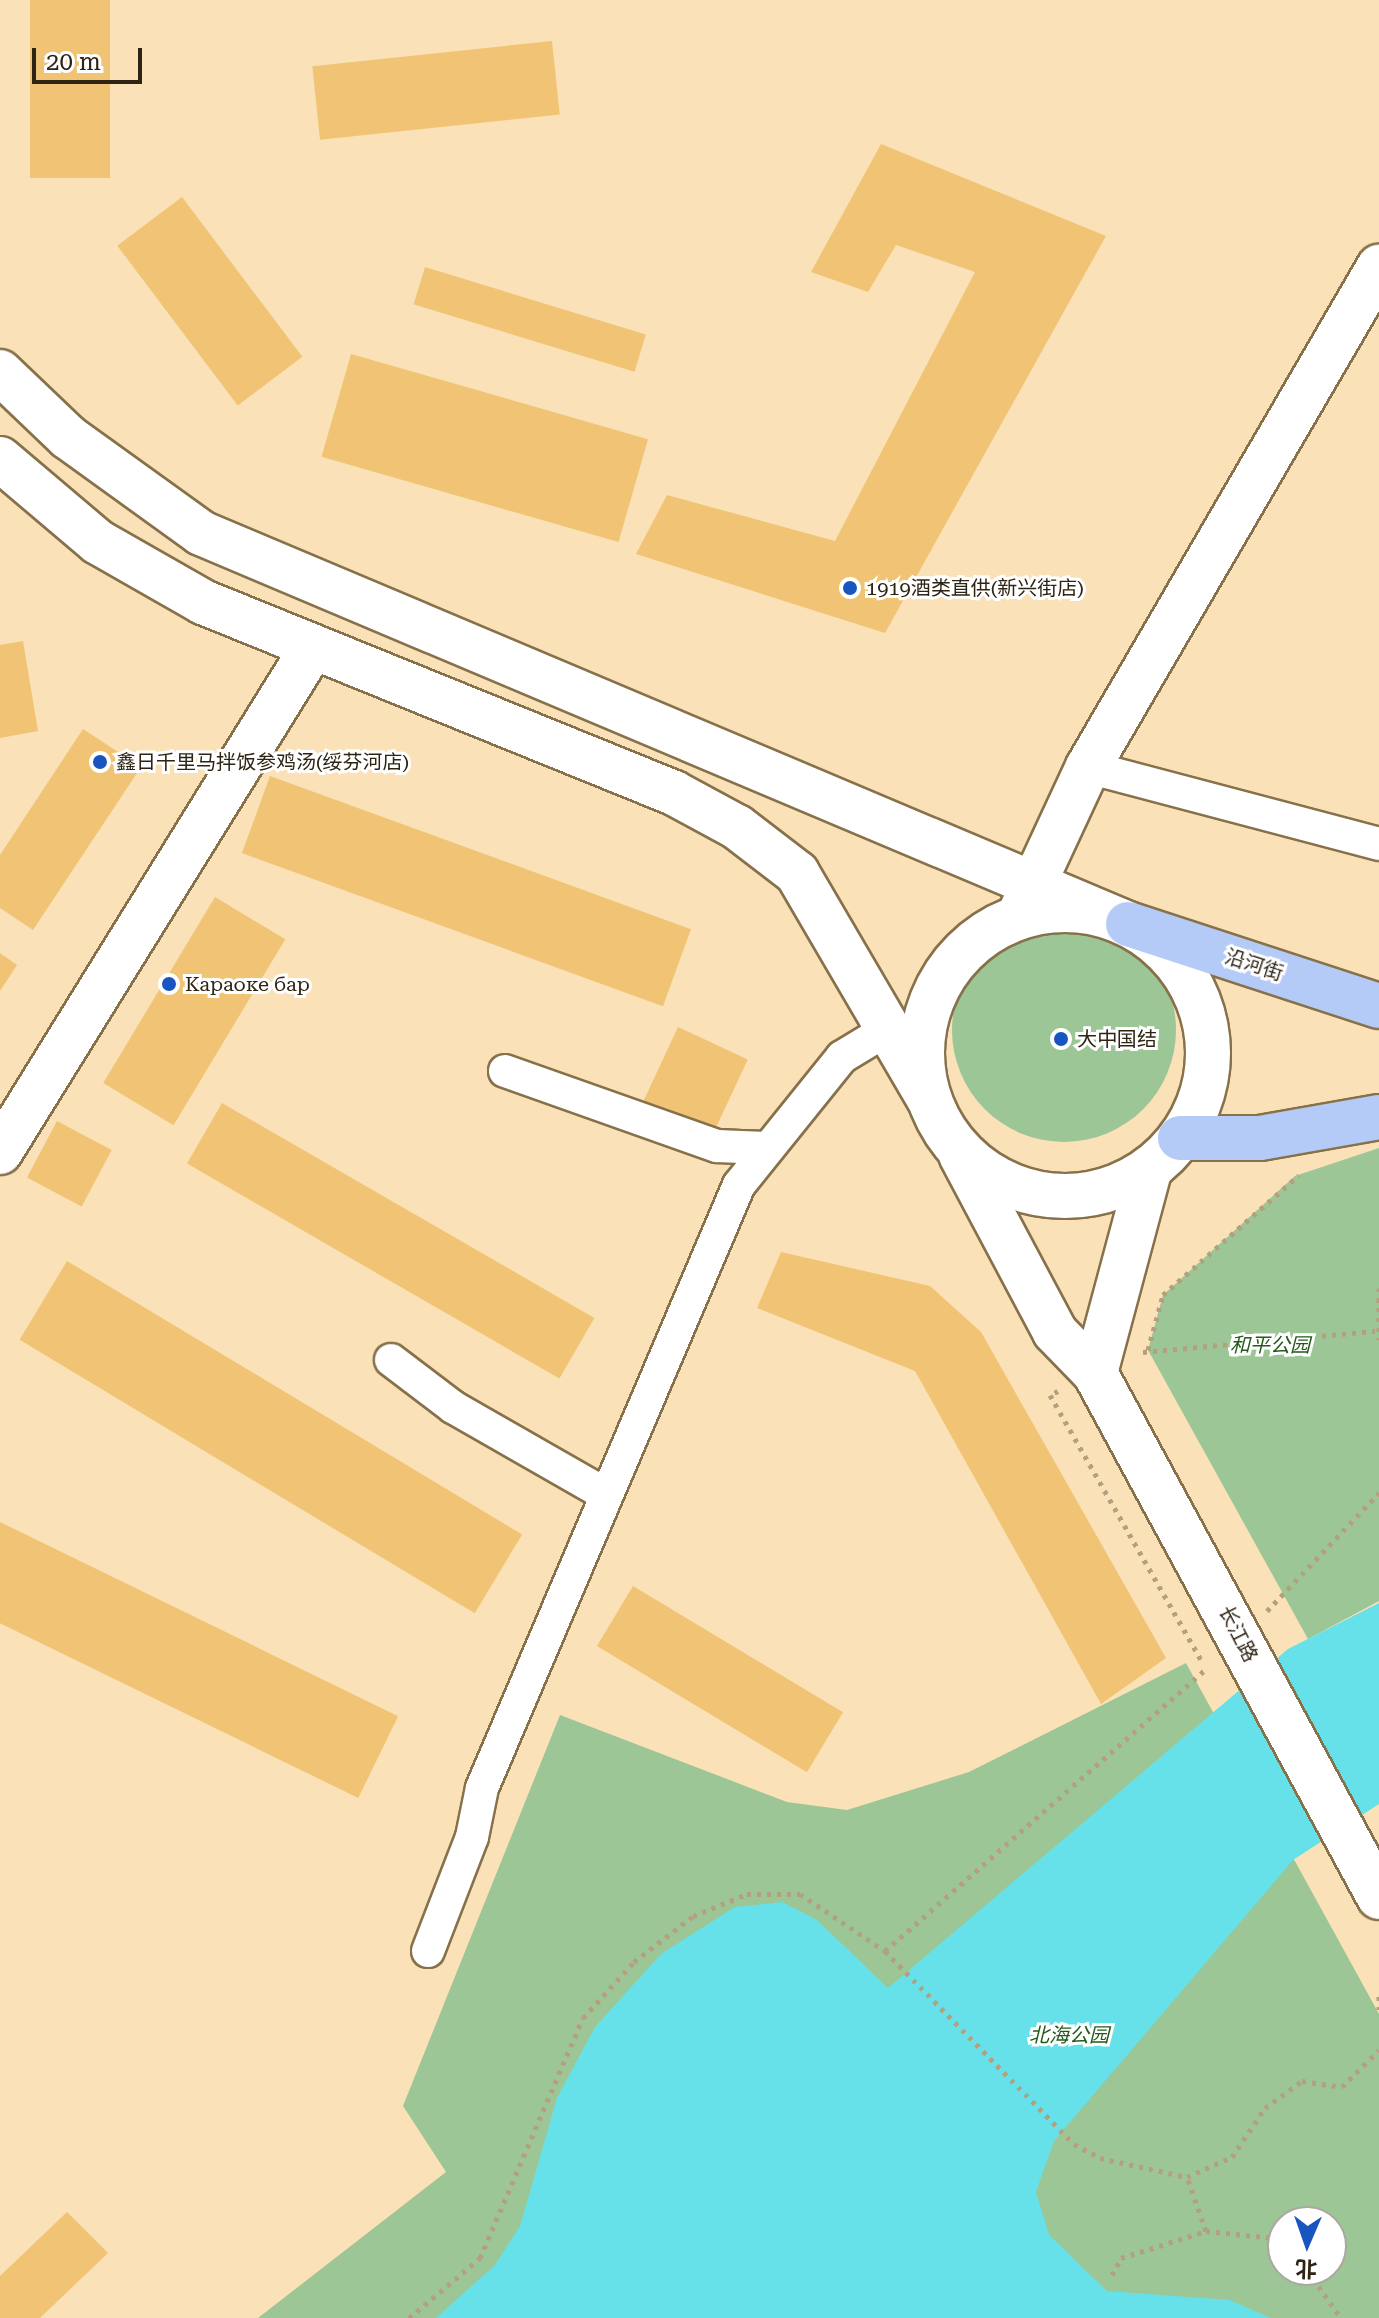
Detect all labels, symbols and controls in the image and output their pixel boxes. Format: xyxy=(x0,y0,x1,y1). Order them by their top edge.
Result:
scale bar xyxy=(36,32,146,82)
text: 20 m xyxy=(46,48,101,76)
place label: 1919酒类直供(新兴街店) xyxy=(866,576,1084,600)
marker: 1919酒类直供(新兴街店) xyxy=(841,579,859,597)
place label: 鑫日千里马拌饭参鸡汤(绥芬河店) xyxy=(116,750,409,774)
marker: 鑫日千里马拌饭参鸡汤(绥芬河店) xyxy=(91,753,109,771)
street label: 沿河街 xyxy=(1222,944,1286,986)
place label: Караоке бар xyxy=(185,972,310,996)
marker: Караоке бар xyxy=(160,975,178,993)
place label: 大中国结 xyxy=(1077,1027,1157,1051)
marker: 大中国结 xyxy=(1052,1030,1070,1048)
park label: 和平公园 xyxy=(1230,1333,1310,1357)
street label: 长江路 xyxy=(1214,1602,1262,1666)
park label: 北海公园 xyxy=(1029,2023,1109,2047)
north arrow xyxy=(1267,2206,1347,2286)
text: 北 xyxy=(1295,2256,1318,2281)

